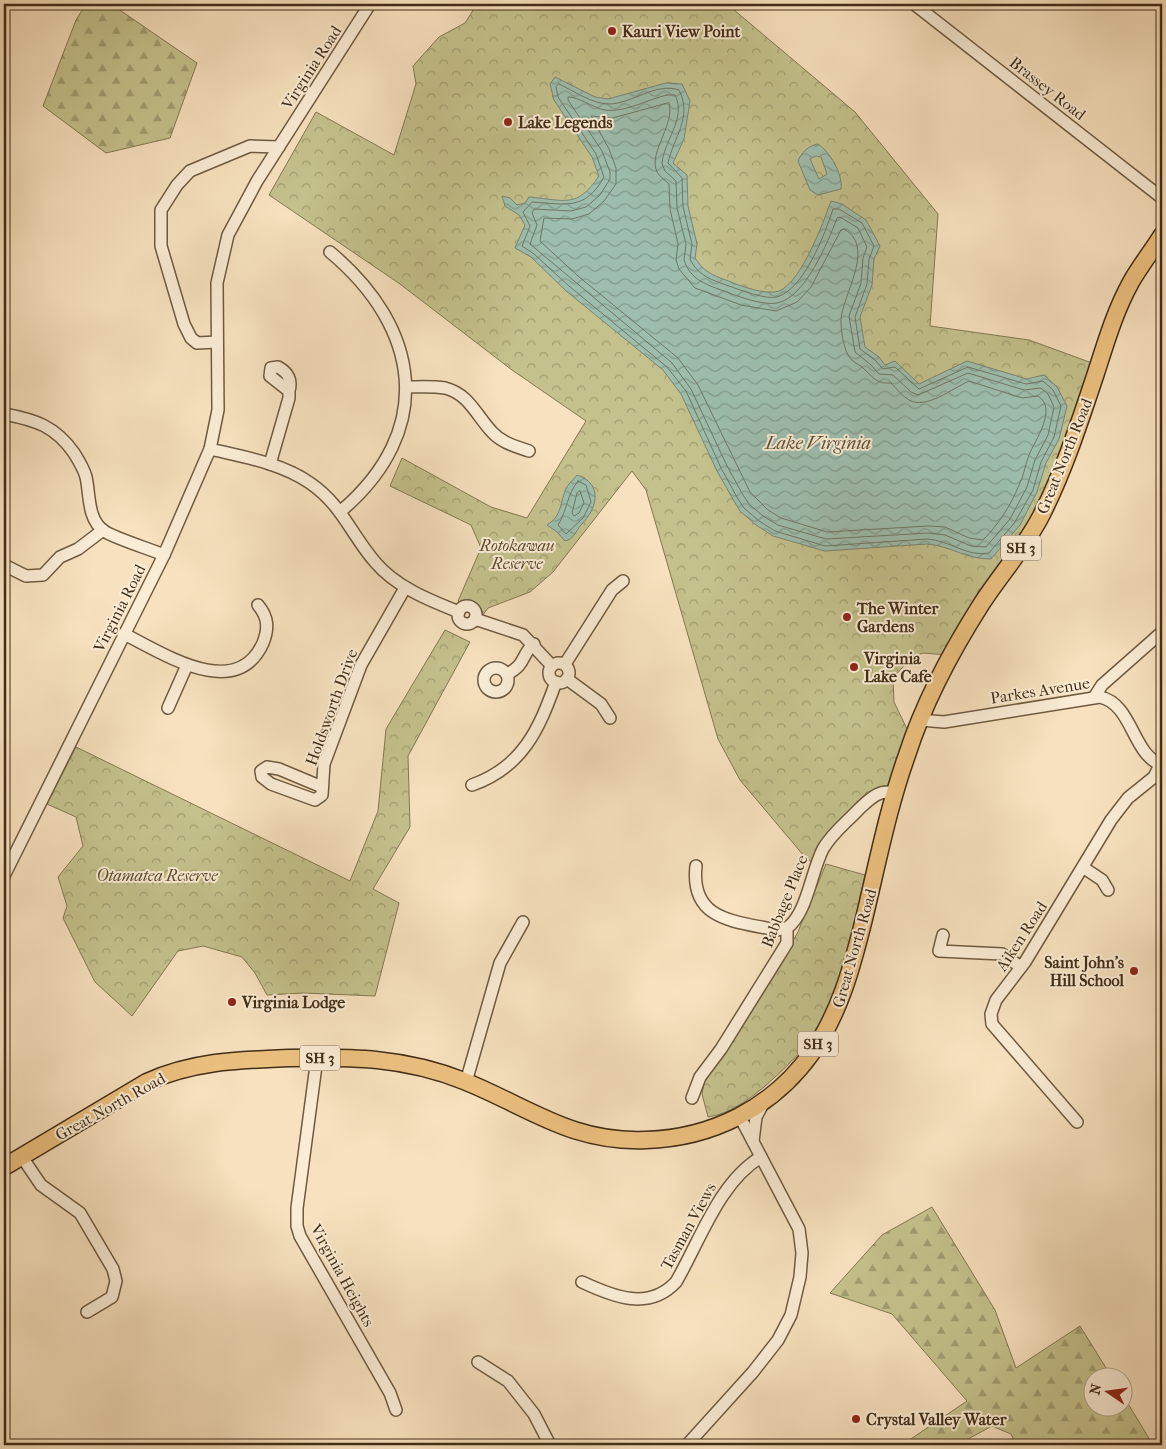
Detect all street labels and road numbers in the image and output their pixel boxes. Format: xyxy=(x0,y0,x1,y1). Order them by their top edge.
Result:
street label: Virginia Road xyxy=(277,22,346,113)
street label: Brassey Road xyxy=(1006,53,1090,124)
street label: Great North Road xyxy=(1033,395,1096,517)
road number: SH 3 xyxy=(1001,536,1041,560)
street label: Virginia Road xyxy=(89,561,150,656)
street label: Holdsworth Drive xyxy=(302,646,361,768)
street label: Parkes Avenue xyxy=(989,673,1091,708)
street label: Babbage Place xyxy=(757,852,812,950)
street label: Great North Road xyxy=(828,886,881,1010)
street label: Aiken Road xyxy=(991,898,1051,976)
road number: SH 3 xyxy=(798,1032,838,1056)
road number: SH 3 xyxy=(300,1046,340,1070)
street label: Great North Road xyxy=(52,1068,169,1145)
street label: Tasman Views xyxy=(657,1179,720,1273)
street label: Virginia Heights xyxy=(306,1220,379,1330)

